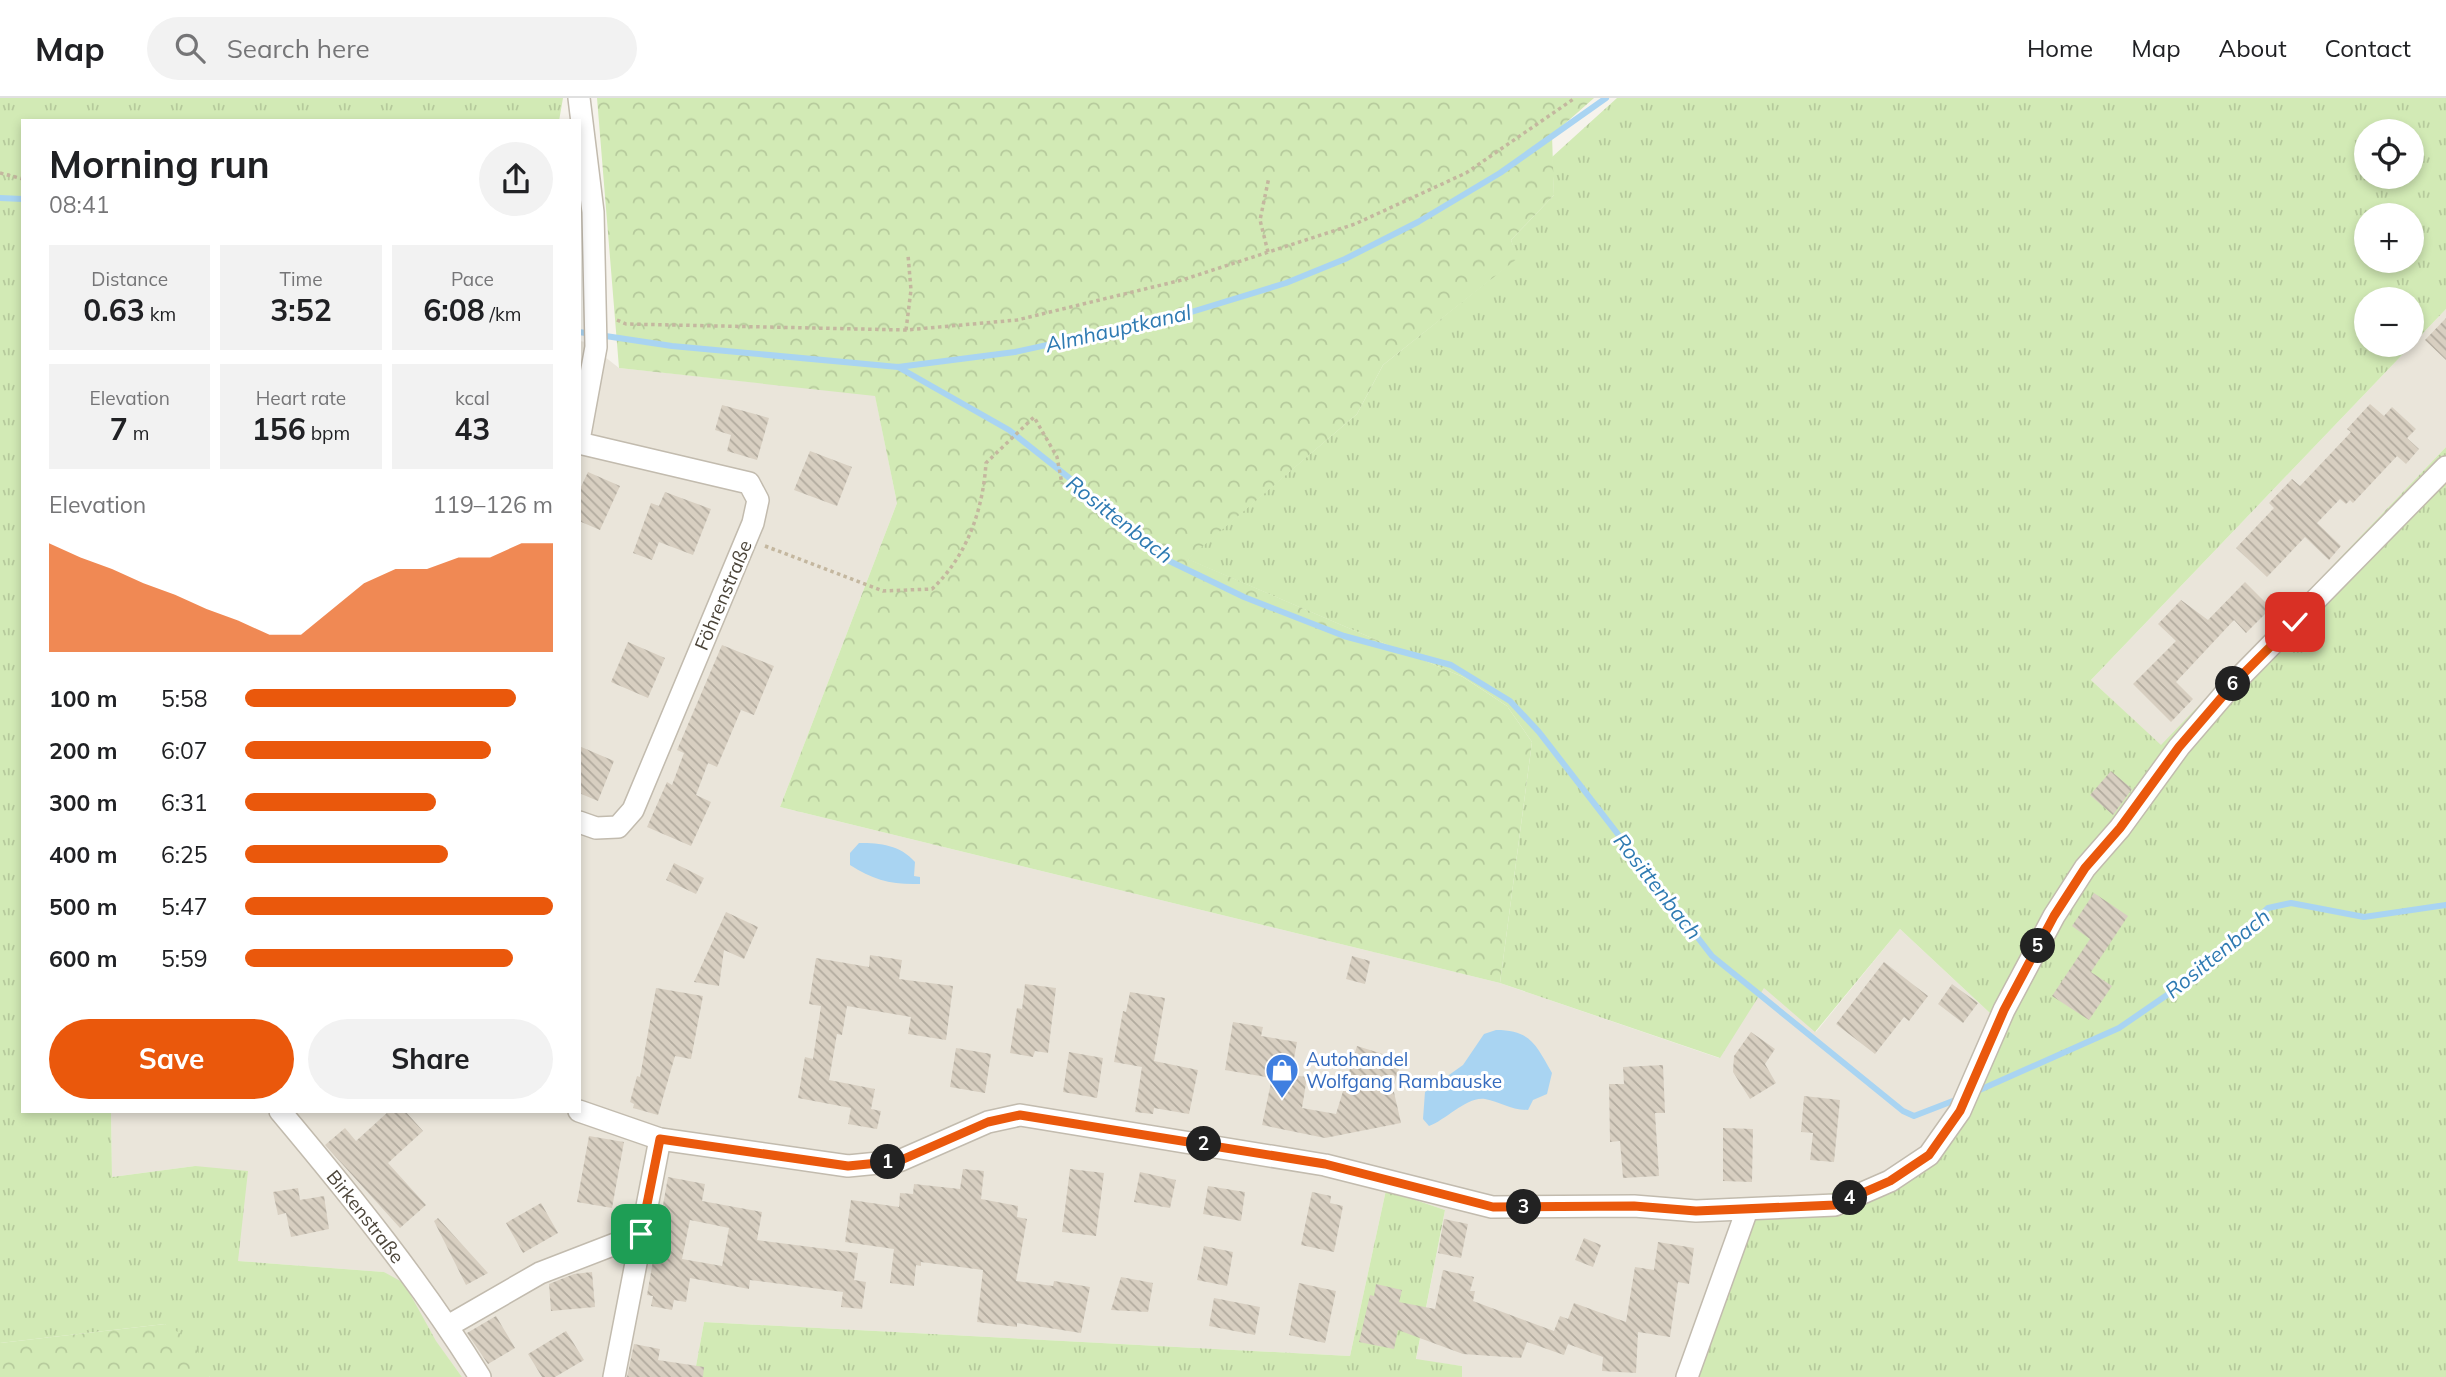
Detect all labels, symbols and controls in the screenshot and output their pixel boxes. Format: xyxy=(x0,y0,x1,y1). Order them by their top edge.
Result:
search box xyxy=(147,17,637,80)
text: Map xyxy=(35,28,105,69)
icon: search xyxy=(171,29,209,67)
text: Search here xyxy=(227,32,370,65)
text: Home xyxy=(2027,33,2093,63)
text: Map xyxy=(2131,33,2181,63)
text: About xyxy=(2219,33,2287,63)
text: Contact xyxy=(2325,33,2411,63)
map controls xyxy=(2354,119,2424,357)
button: locate xyxy=(2354,119,2424,189)
text: Morning run xyxy=(49,140,270,188)
button: share xyxy=(479,142,553,216)
text: 08:41 xyxy=(49,190,109,219)
button: + xyxy=(2354,203,2424,273)
text: Distance xyxy=(91,267,168,291)
text: Time xyxy=(279,267,323,291)
text: Pace xyxy=(451,267,494,291)
button: − xyxy=(2354,287,2424,357)
text: 0.63 xyxy=(83,291,145,329)
text: 3:52 xyxy=(270,291,332,329)
text: 6:08 xyxy=(423,291,485,329)
water label: Almhauptkanal xyxy=(1042,299,1193,358)
text: km xyxy=(145,302,176,326)
text: /km xyxy=(485,302,521,326)
text: Elevation xyxy=(89,386,170,410)
text: Heart rate xyxy=(256,386,346,410)
text: kcal xyxy=(455,386,490,410)
text: 7 xyxy=(110,410,128,448)
text: 156 xyxy=(252,410,306,448)
text: 43 xyxy=(454,410,490,448)
text: m xyxy=(128,421,149,445)
text: bpm xyxy=(306,421,350,445)
water label: Rosittenbach xyxy=(1062,469,1178,569)
text: Elevation xyxy=(49,490,146,519)
text: 119–126 m xyxy=(432,490,553,519)
street label: Föhrenstraße xyxy=(689,536,757,654)
pin xyxy=(2265,592,2325,652)
icon: check xyxy=(2276,603,2314,641)
pin: 6 xyxy=(2216,666,2250,702)
text: 6 xyxy=(2227,671,2238,695)
text: 100 m xyxy=(49,684,117,713)
text: 5:58 xyxy=(161,684,208,713)
text: 200 m xyxy=(49,736,117,765)
text: 6:07 xyxy=(161,736,208,765)
text: 300 m xyxy=(49,788,117,817)
text: 6:31 xyxy=(161,788,208,817)
water label: Rosittenbach xyxy=(1608,828,1708,944)
text: 400 m xyxy=(49,840,117,869)
text: 6:25 xyxy=(161,840,208,869)
text: 500 m xyxy=(49,892,117,921)
text: 5:47 xyxy=(161,892,208,921)
water label: Rosittenbach xyxy=(2159,903,2275,1003)
pin: 5 xyxy=(2021,928,2056,964)
text: 5 xyxy=(2032,933,2043,957)
text: 600 m xyxy=(49,944,117,973)
text: 5:59 xyxy=(161,944,208,973)
button: Save xyxy=(49,1019,294,1099)
button: Share xyxy=(308,1019,553,1099)
place label: Autohandel Wolfgang Rambauske xyxy=(1306,1047,1502,1093)
shop icon: Autohandel Wolfgang Rambauske xyxy=(1263,1051,1301,1100)
pin: 2 xyxy=(1186,1126,1222,1162)
text: 2 xyxy=(1198,1131,1209,1155)
pin: 1 xyxy=(870,1144,906,1180)
text: 1 xyxy=(882,1149,893,1173)
street label: Birkenstraße xyxy=(322,1165,410,1268)
pin: 4 xyxy=(1832,1180,1868,1216)
text: 4 xyxy=(1844,1185,1855,1209)
pin: 3 xyxy=(1506,1190,1542,1224)
text: 3 xyxy=(1518,1194,1529,1218)
pin xyxy=(611,1204,671,1264)
icon: arrive xyxy=(622,1215,660,1253)

